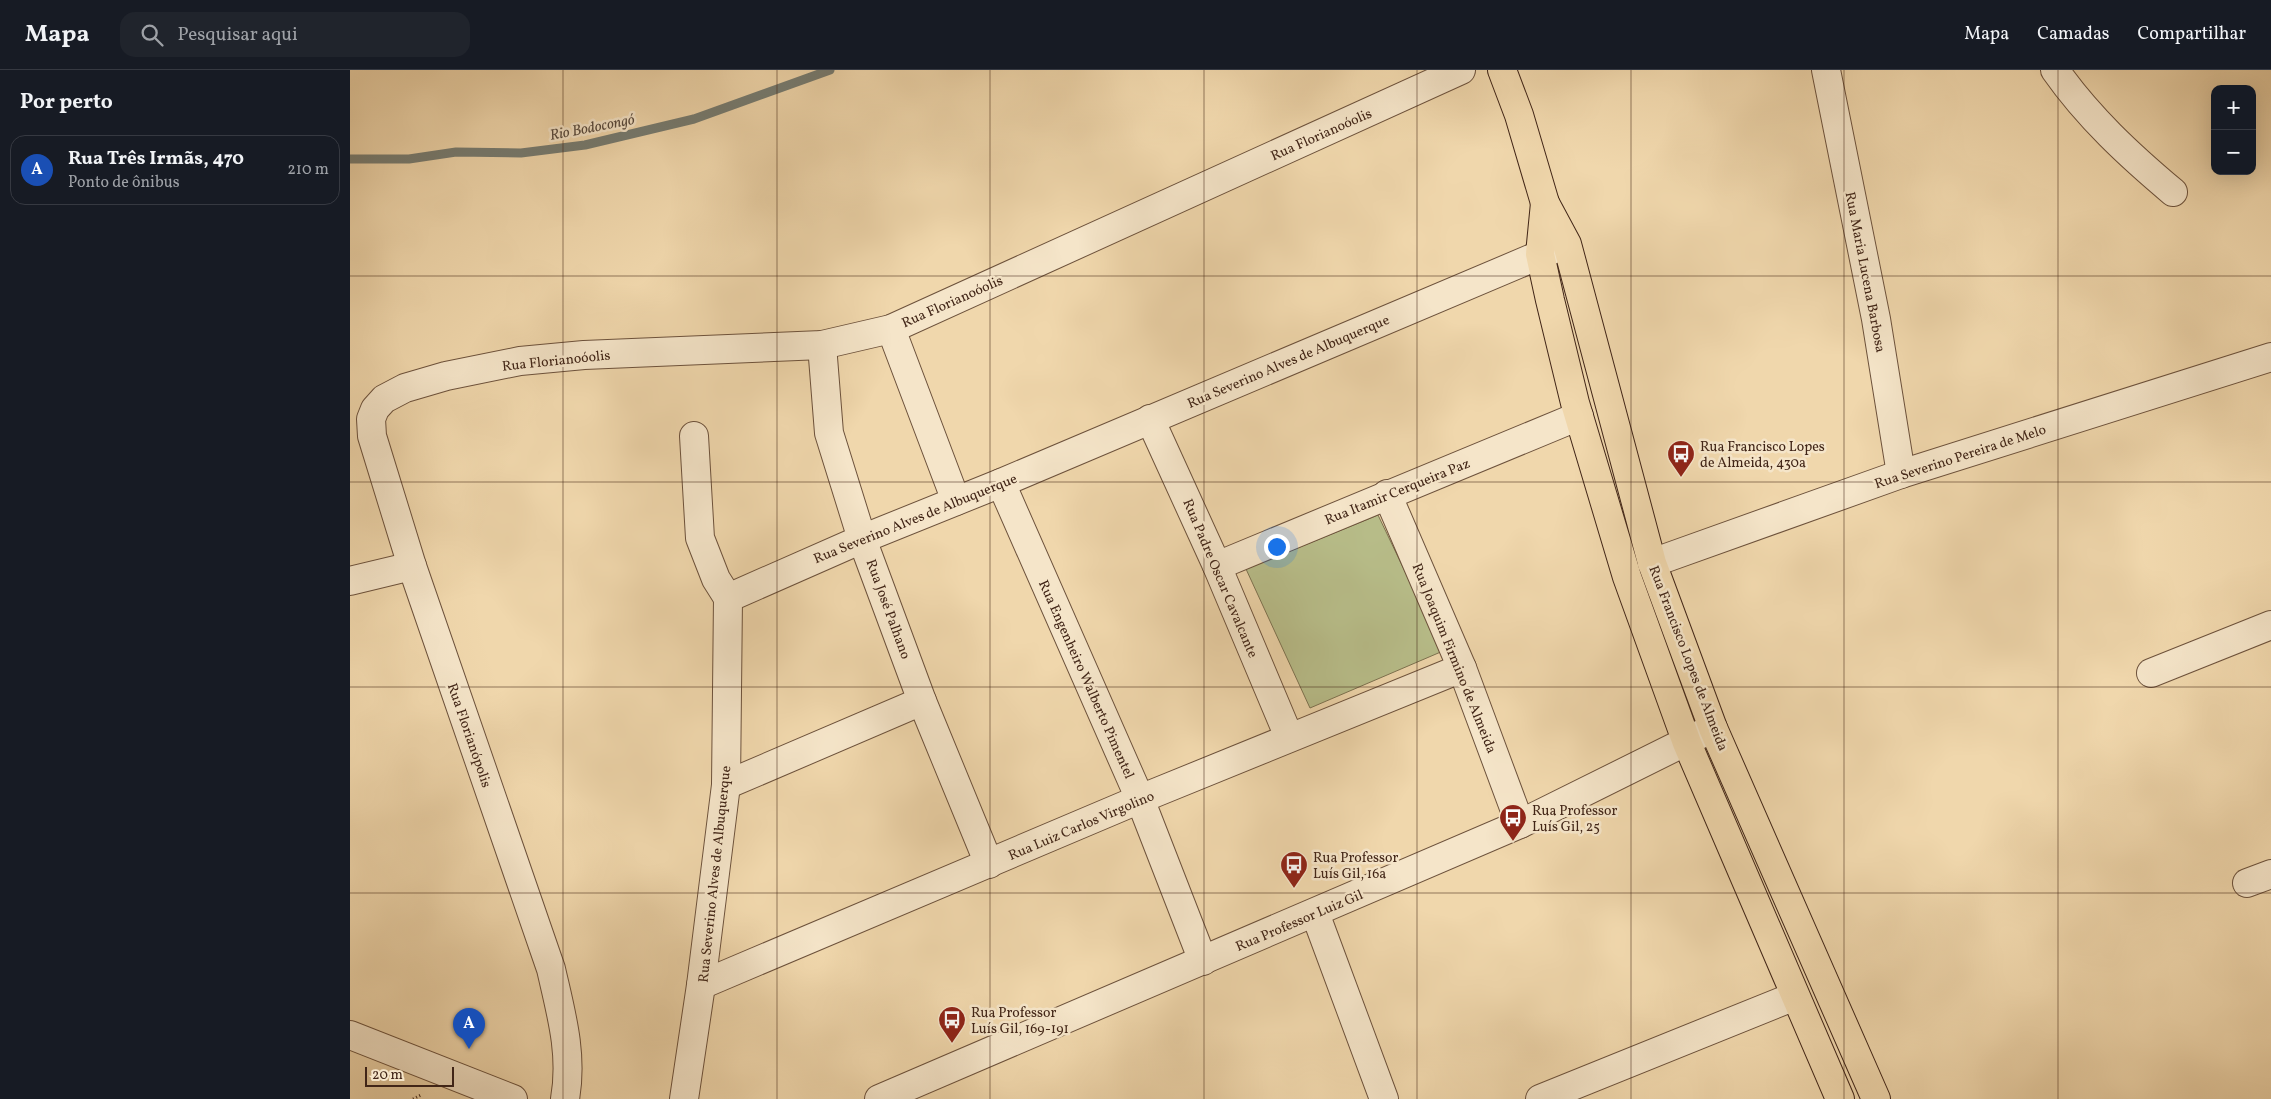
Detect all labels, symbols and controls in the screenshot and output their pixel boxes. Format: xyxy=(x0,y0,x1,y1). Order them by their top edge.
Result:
search box xyxy=(120,12,470,57)
text: Mapa xyxy=(25,18,90,52)
icon: search xyxy=(138,21,166,49)
text: Pesquisar aqui xyxy=(178,22,298,48)
text: Mapa xyxy=(1964,22,2009,47)
text: Camadas xyxy=(2037,22,2110,47)
text: Compartilhar xyxy=(2138,22,2246,47)
map controls xyxy=(2211,85,2256,175)
button: + xyxy=(2211,85,2256,130)
text: Por perto xyxy=(20,88,113,117)
street label: Rua Florianoóolis xyxy=(1268,105,1375,166)
water label: Rio Bodocongó xyxy=(548,110,637,147)
button: − xyxy=(2211,130,2256,175)
text: Rua Três Irmãs, 470 xyxy=(68,146,244,172)
text: A xyxy=(31,159,43,181)
text: 210 m xyxy=(287,159,329,181)
text: Ponto de ônibus xyxy=(68,172,180,194)
street label: Rua Maria Lucena Barbosa xyxy=(1840,190,1889,354)
street label: Rua Florianoóolis xyxy=(899,272,1006,333)
street label: Rua Severino Alves de Albuquerque xyxy=(1185,311,1393,414)
street label: Rua Florianoóolis xyxy=(501,346,611,377)
street label: Rua Severino Pereira de Melo xyxy=(1872,421,2049,494)
place label: Rua Francisco Lopes de Almeida, 430a xyxy=(1700,438,1825,473)
bus stop icon: Rua Francisco Lopes de Almeida, 430a xyxy=(1666,439,1696,478)
street label: Rua Itamir Cerqueira Paz xyxy=(1322,455,1473,530)
street label: Rua Severino Alves de Albuquerque xyxy=(811,470,1020,569)
street label: Rua Padre Oscar Cavalcante xyxy=(1177,496,1262,661)
your location xyxy=(1264,534,1290,560)
street label: Rua José Palhano xyxy=(861,557,914,662)
street label: Rua Joaquim Firmino de Almeida xyxy=(1407,561,1501,756)
street label: Rua Francisco Lopes de Almeida xyxy=(1643,563,1732,754)
street label: Rua Engenheiro Walberto Pimentel xyxy=(1033,577,1138,782)
street label: Rua Florianópolis xyxy=(442,681,495,790)
street label: Rua Severino Alves de Albuquerque xyxy=(695,764,736,984)
street label: Rua Luiz Carlos Virgolino xyxy=(1006,787,1157,866)
place label: Rua Professor Luís Gil, 25 xyxy=(1532,802,1618,837)
bus stop icon: Rua Professor Luís Gil, 25 xyxy=(1498,803,1528,842)
place label: Rua Professor Luís Gil, 16a xyxy=(1313,849,1399,884)
bus stop icon: Rua Professor Luís Gil, 16a xyxy=(1279,850,1309,889)
street label: Rua Professor Luiz Gil xyxy=(1233,886,1366,957)
place label: Rua Professor Luís Gil, 169-191 xyxy=(971,1004,1069,1039)
bus stop icon: Rua Professor Luís Gil, 169-191 xyxy=(937,1005,967,1044)
pin: A xyxy=(453,1008,485,1049)
scale bar xyxy=(365,1064,454,1087)
text: 20 m xyxy=(372,1066,403,1085)

